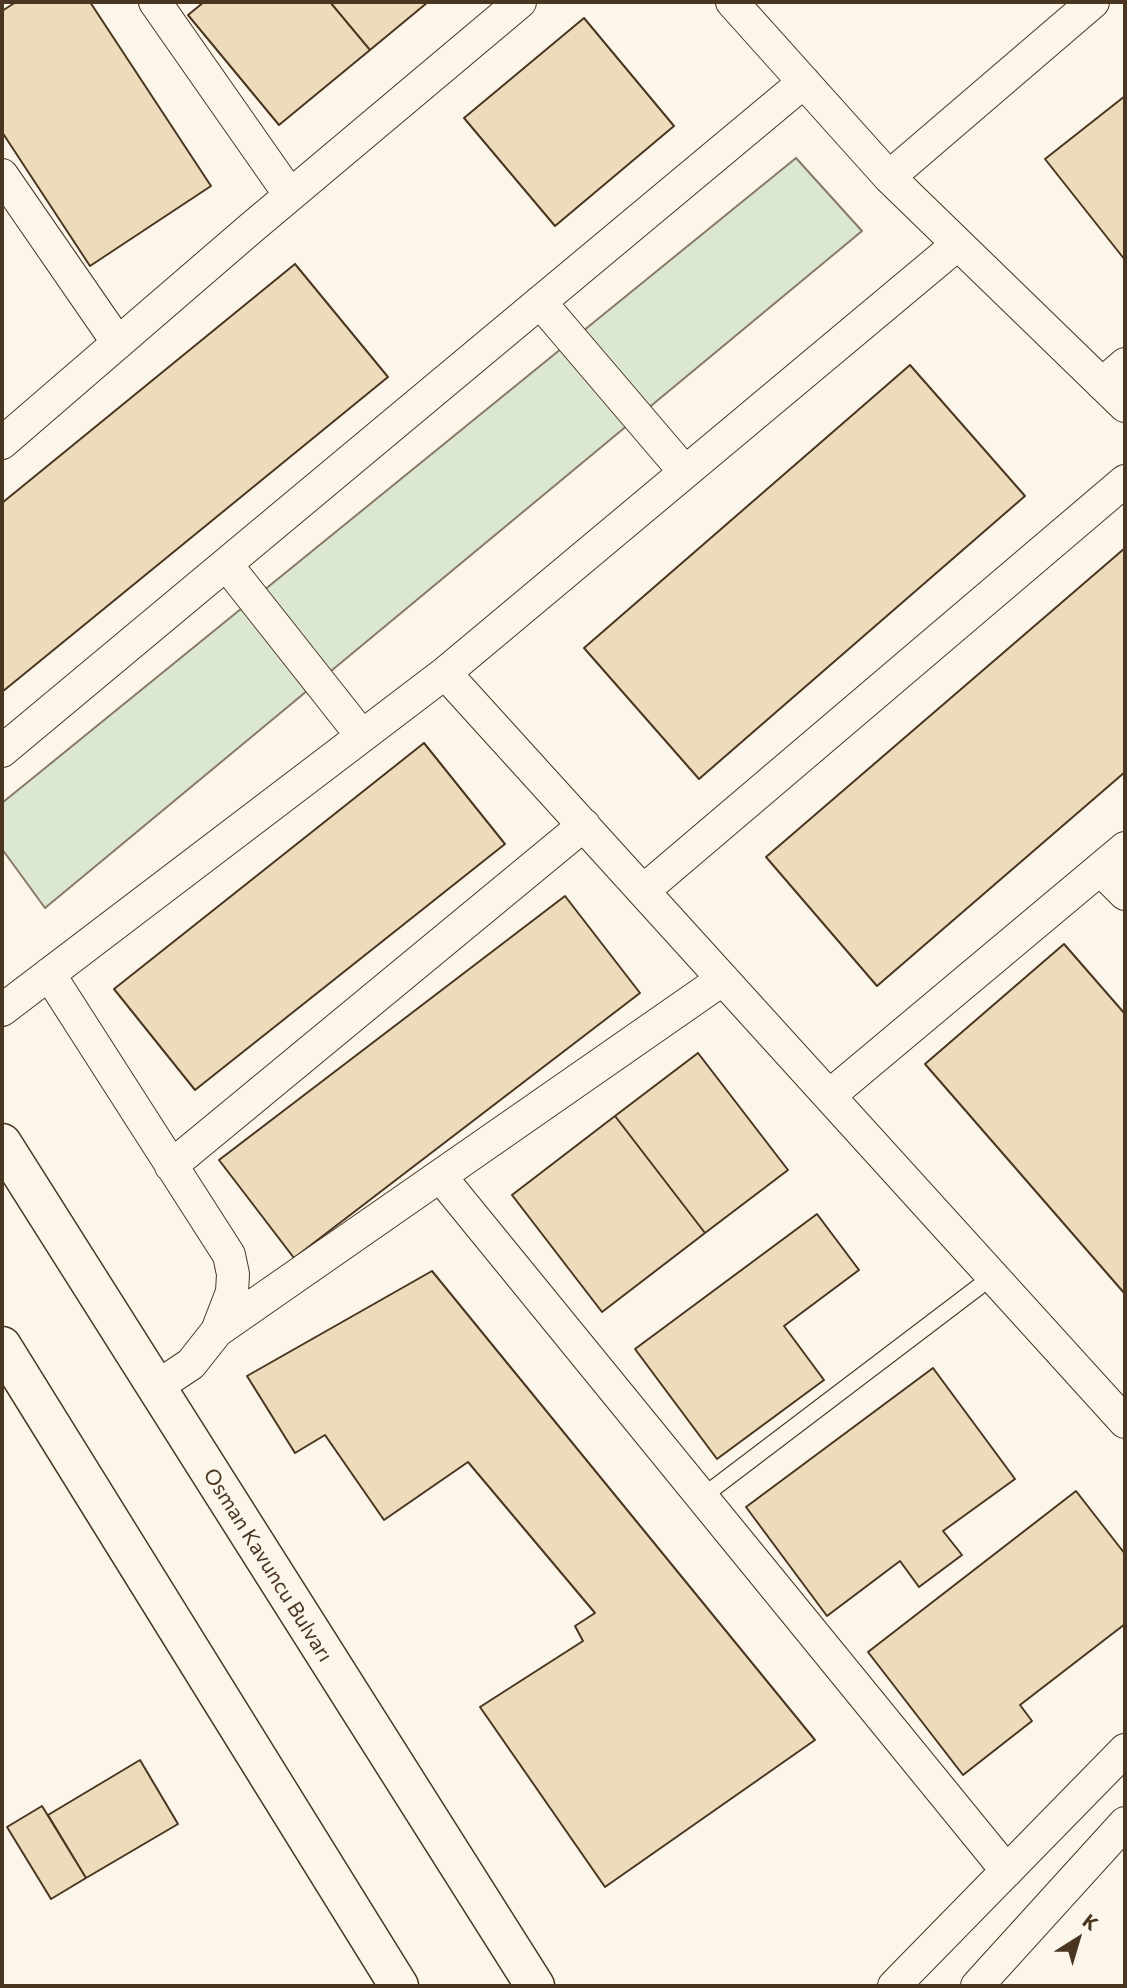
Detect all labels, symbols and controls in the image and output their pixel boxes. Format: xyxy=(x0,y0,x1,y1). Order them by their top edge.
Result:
street label: Osman Kavuncu Bulvarı xyxy=(198,1464,338,1666)
north arrow xyxy=(1043,1904,1113,1974)
text: K xyxy=(1079,1909,1103,1935)

